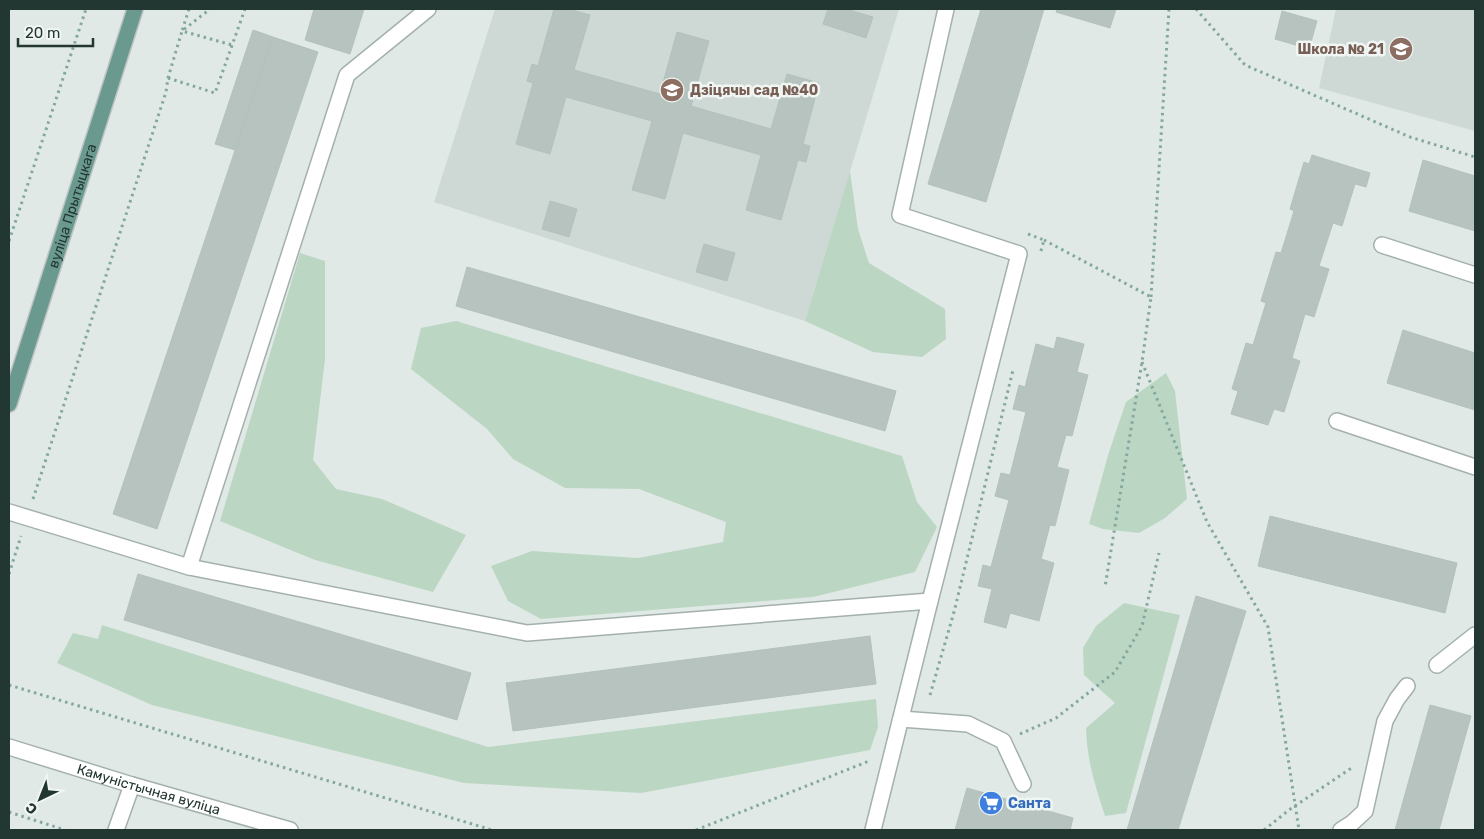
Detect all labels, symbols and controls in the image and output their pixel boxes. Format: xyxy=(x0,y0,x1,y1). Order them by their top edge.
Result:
scale bar xyxy=(18,15,92,47)
text: 20 m xyxy=(25,24,60,42)
school or university icon: Школа № 21 xyxy=(1388,36,1414,62)
place label: Школа № 21 xyxy=(1297,41,1384,58)
school or university icon: Дзіцячы сад №40 xyxy=(659,77,685,103)
place label: Дзіцячы сад №40 xyxy=(690,82,818,99)
street label: вуліца Прытыцкага xyxy=(44,142,100,270)
street label: Камуністычная вуліца xyxy=(75,760,222,818)
north arrow xyxy=(15,774,65,824)
supermarket icon: Санта xyxy=(978,790,1004,816)
place label: Санта xyxy=(1008,795,1051,812)
text: С xyxy=(22,798,41,818)

